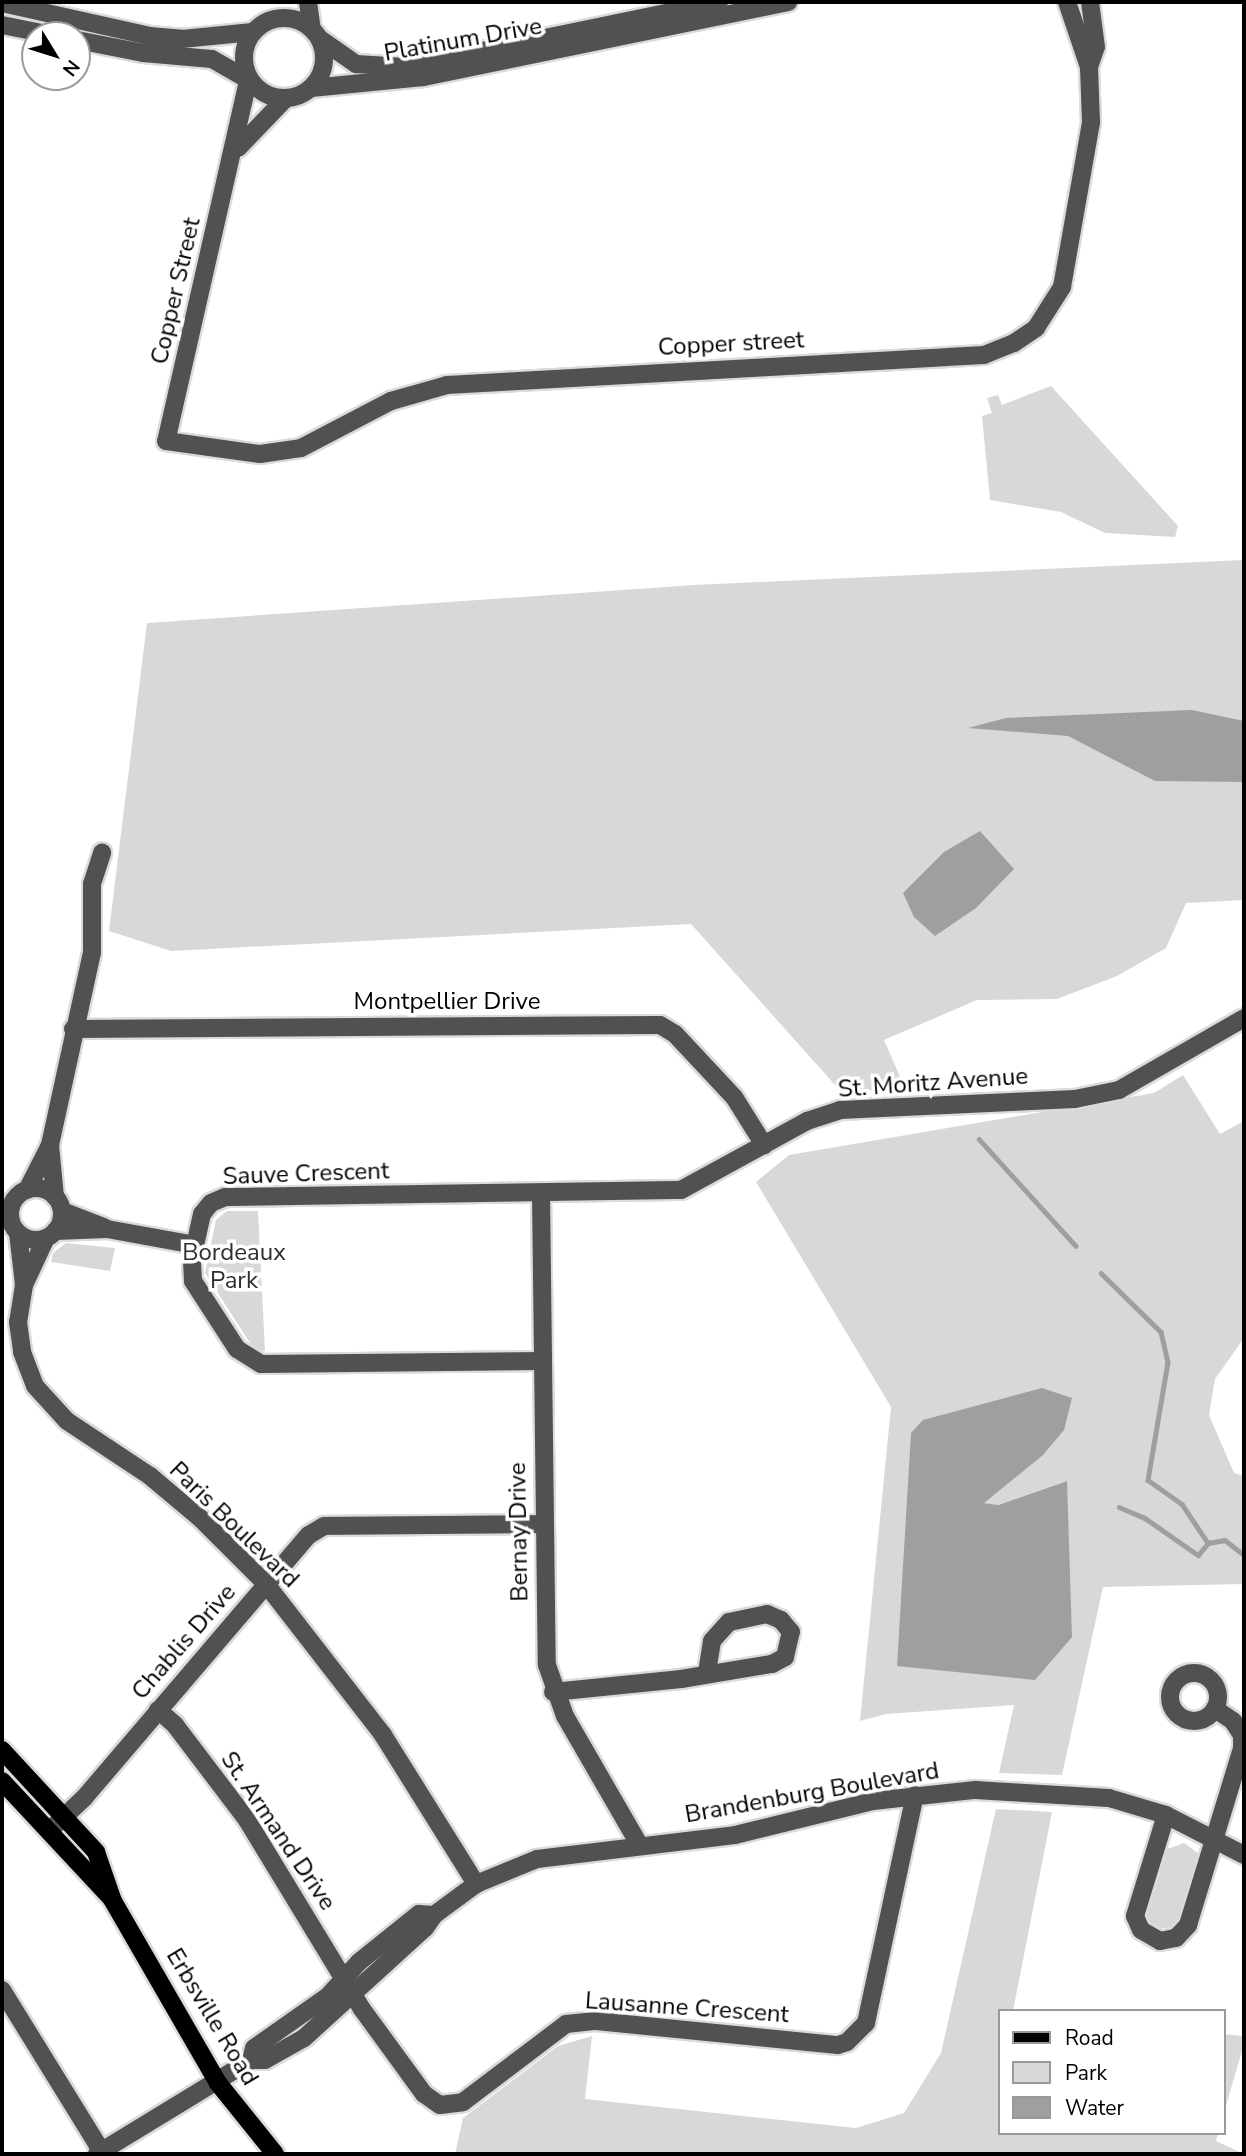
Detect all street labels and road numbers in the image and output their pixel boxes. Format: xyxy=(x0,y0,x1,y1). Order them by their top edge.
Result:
street label: Platinum Drive xyxy=(382,12,544,68)
street label: Copper Street xyxy=(145,215,207,367)
street label: Copper street xyxy=(657,326,805,362)
street label: Montpellier Drive xyxy=(354,988,540,1016)
street label: St. Moritz Avenue xyxy=(837,1062,1029,1104)
street label: Sauve Crescent xyxy=(222,1157,390,1191)
street label: Paris Boulevard xyxy=(163,1456,305,1594)
street label: Bernay Drive xyxy=(503,1462,535,1602)
street label: Chablis Drive xyxy=(126,1578,242,1706)
street label: St. Armand Drive xyxy=(214,1746,342,1916)
street label: Brandenburg Boulevard xyxy=(683,1756,941,1830)
street label: Erbsville Road xyxy=(160,1943,264,2091)
street label: Lausanne Crescent xyxy=(584,1987,790,2029)

